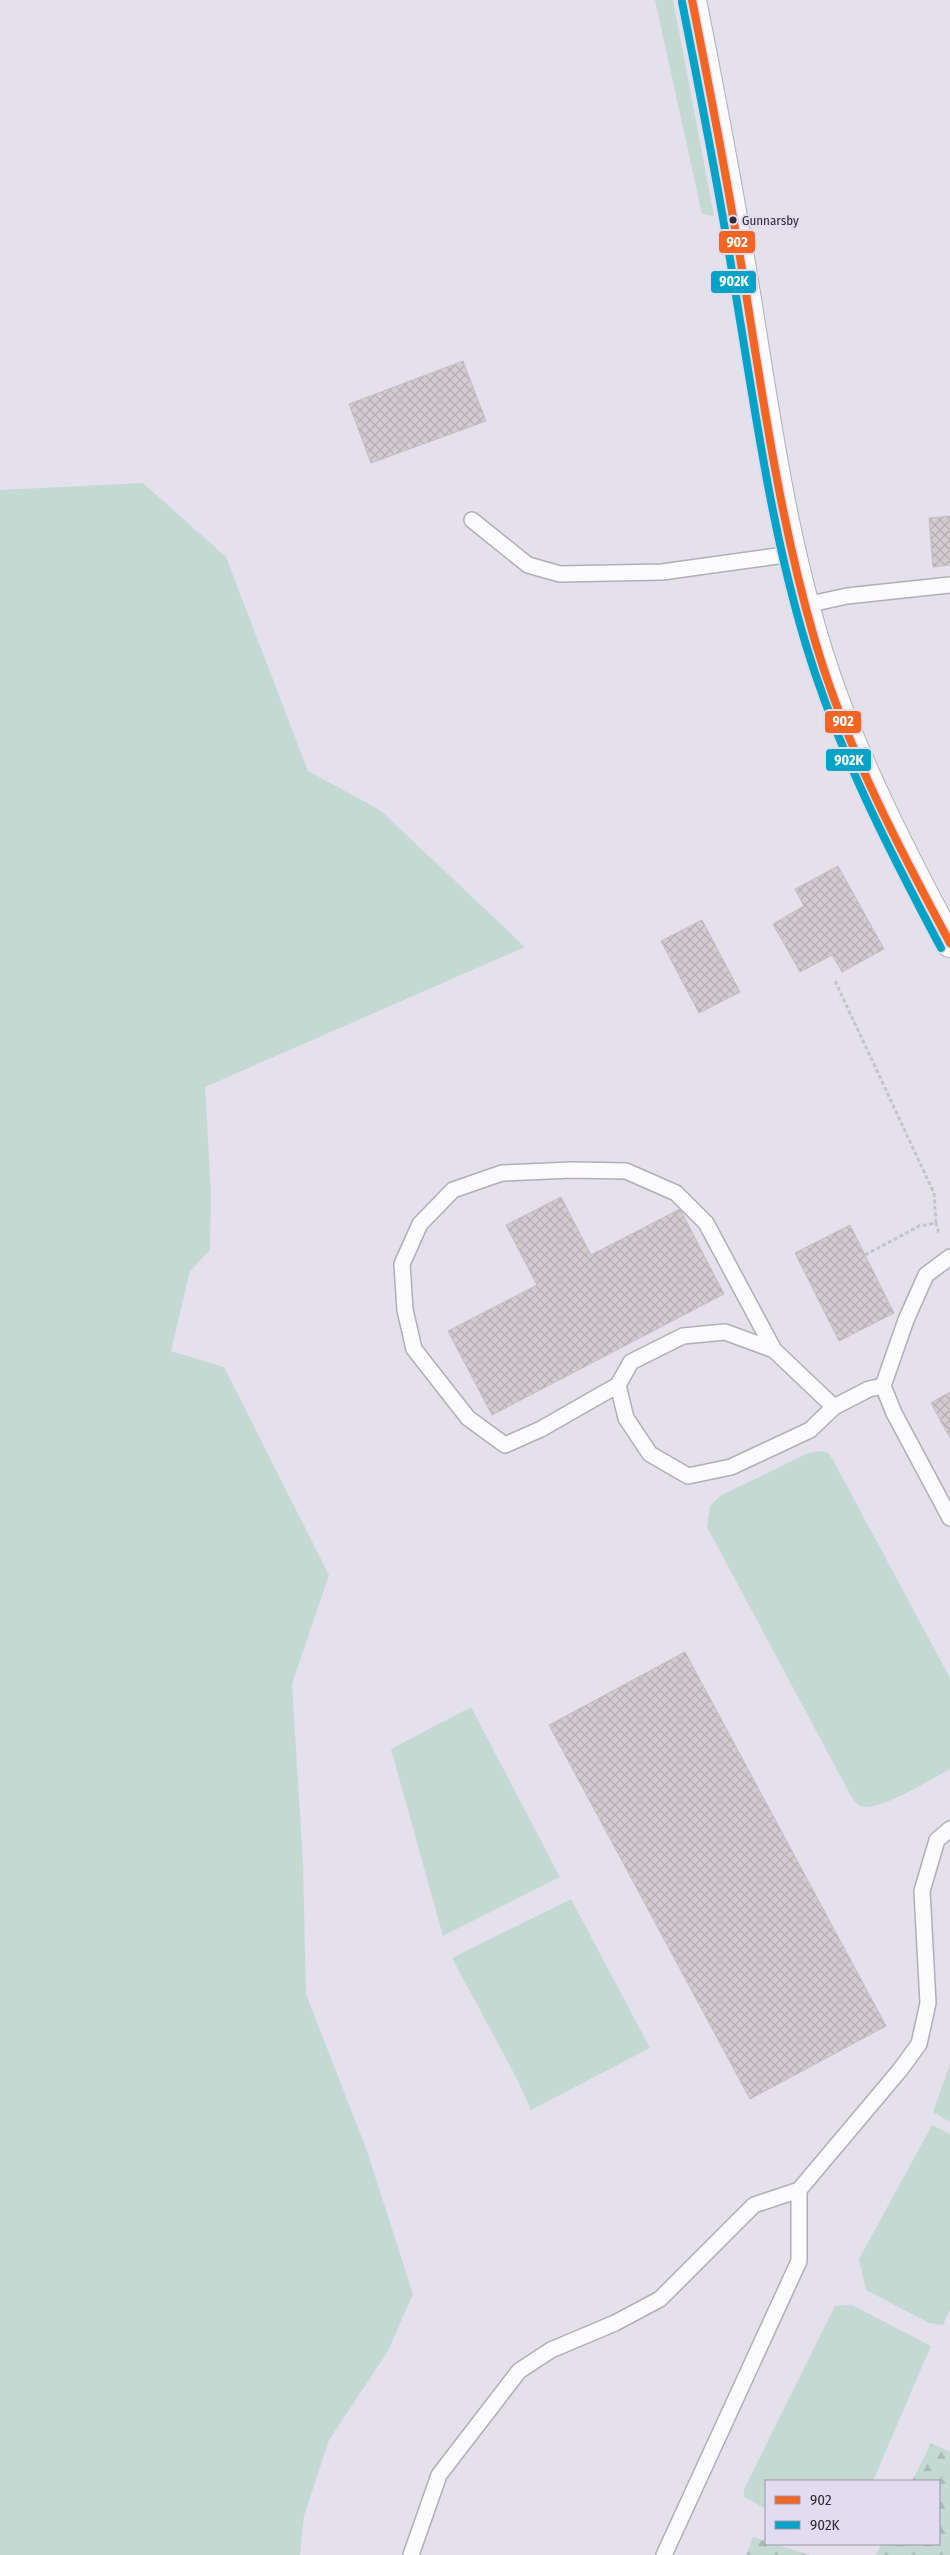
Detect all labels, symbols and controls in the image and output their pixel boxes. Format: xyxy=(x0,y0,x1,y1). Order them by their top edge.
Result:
place label: Gunnarsby xyxy=(742,213,799,228)
marker: Gunnarsby xyxy=(728,215,738,225)
line badge: 902 xyxy=(718,230,756,254)
text: 902 xyxy=(726,234,748,251)
line badge: 902K xyxy=(710,270,757,294)
text: 902K xyxy=(719,273,750,290)
line badge: 902 xyxy=(824,710,862,734)
text: 902 xyxy=(832,713,854,730)
line badge: 902K xyxy=(825,748,872,772)
text: 902K xyxy=(834,752,865,769)
legend xyxy=(765,2480,940,2545)
text: 902 xyxy=(810,2491,832,2509)
text: 902K xyxy=(810,2516,840,2534)

